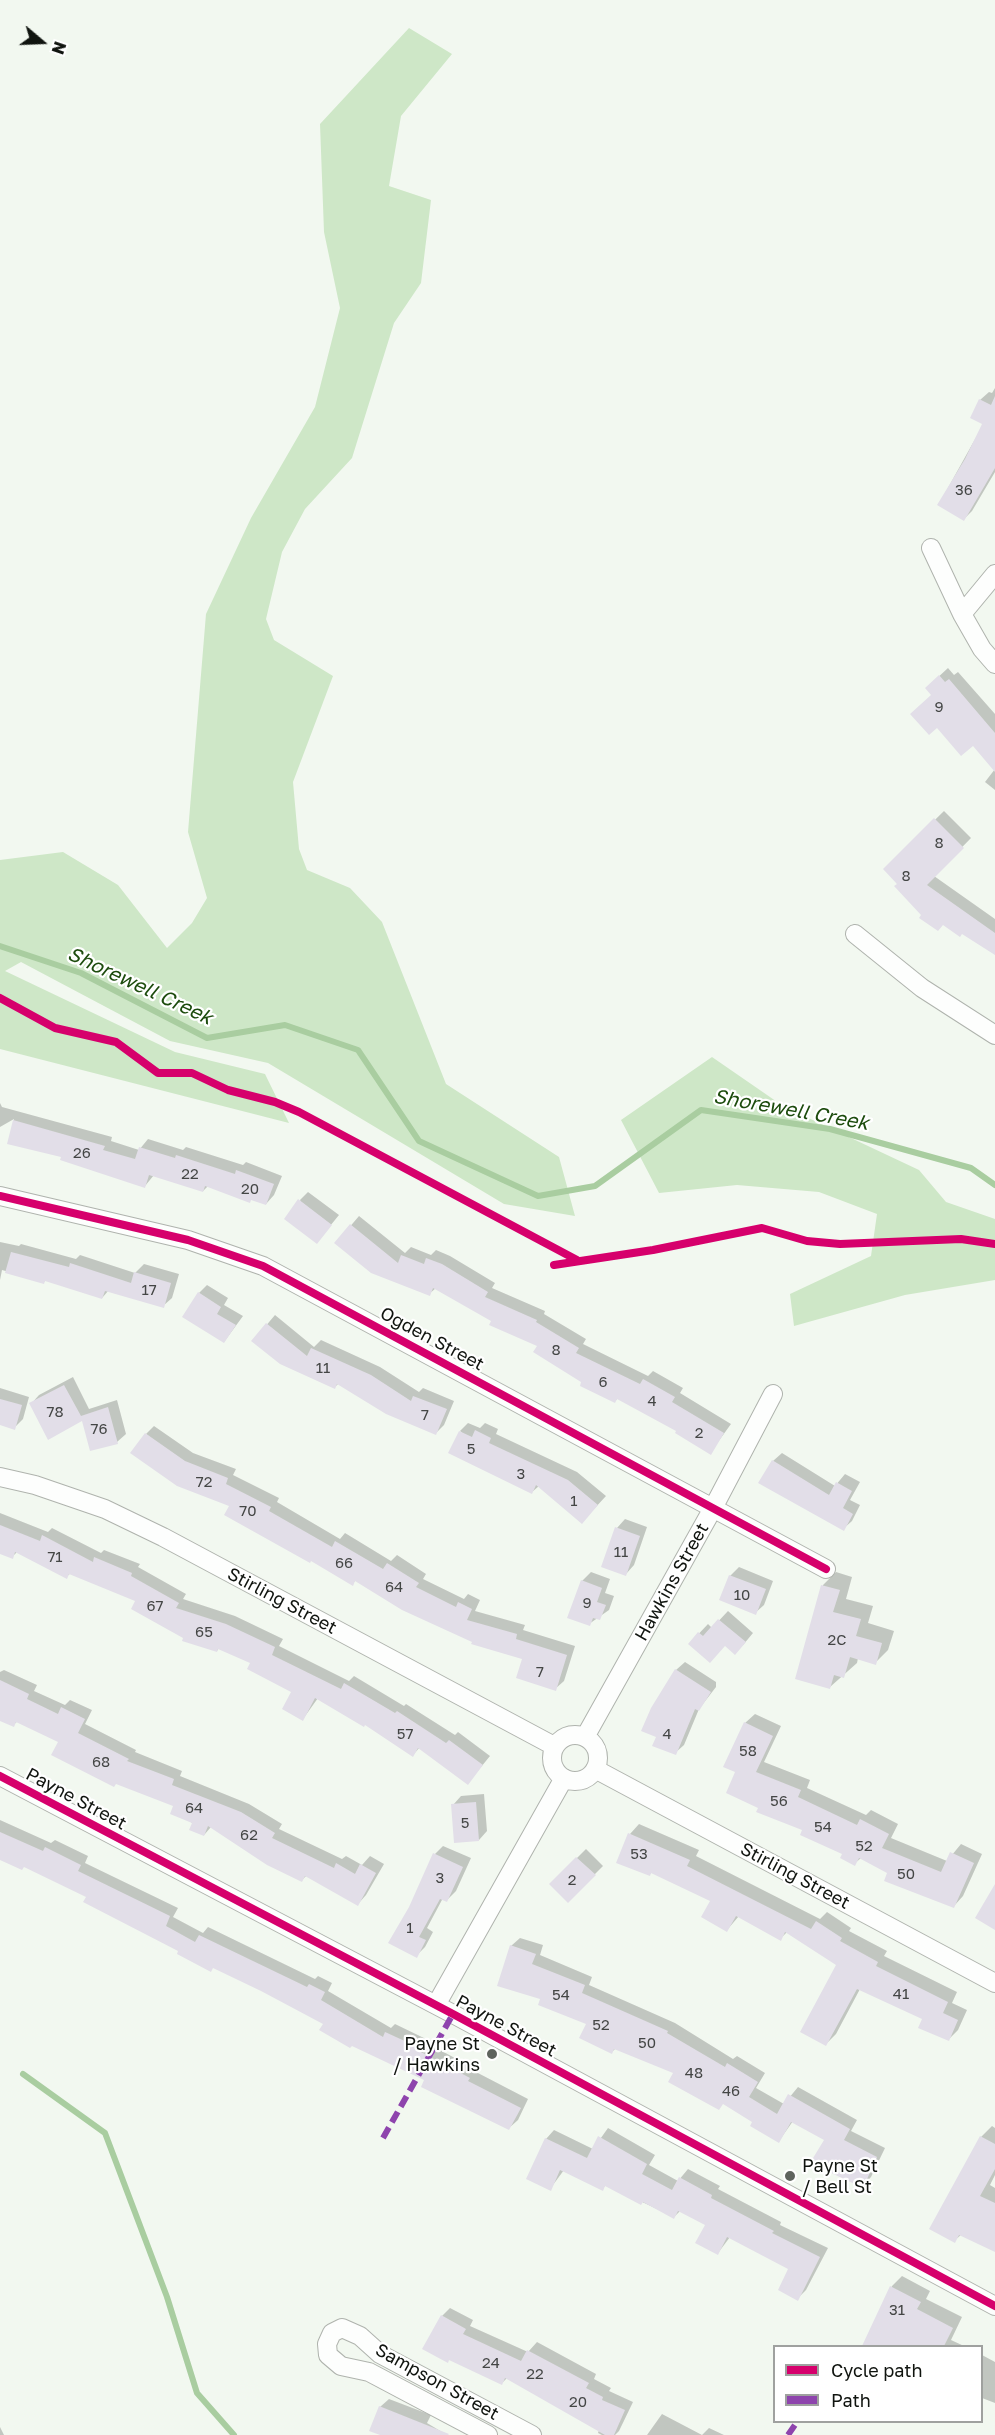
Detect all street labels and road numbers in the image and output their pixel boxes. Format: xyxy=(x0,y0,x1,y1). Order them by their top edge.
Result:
street label: Ogden Street xyxy=(376,1303,488,1375)
street label: Hawkins Street xyxy=(631,1519,713,1645)
street label: Stirling Street xyxy=(224,1563,340,1639)
street label: Payne Street xyxy=(22,1763,130,1835)
street label: Stirling Street xyxy=(737,1838,853,1914)
street label: Payne Street xyxy=(452,1990,560,2062)
street label: Sampson Street xyxy=(371,2339,503,2425)

